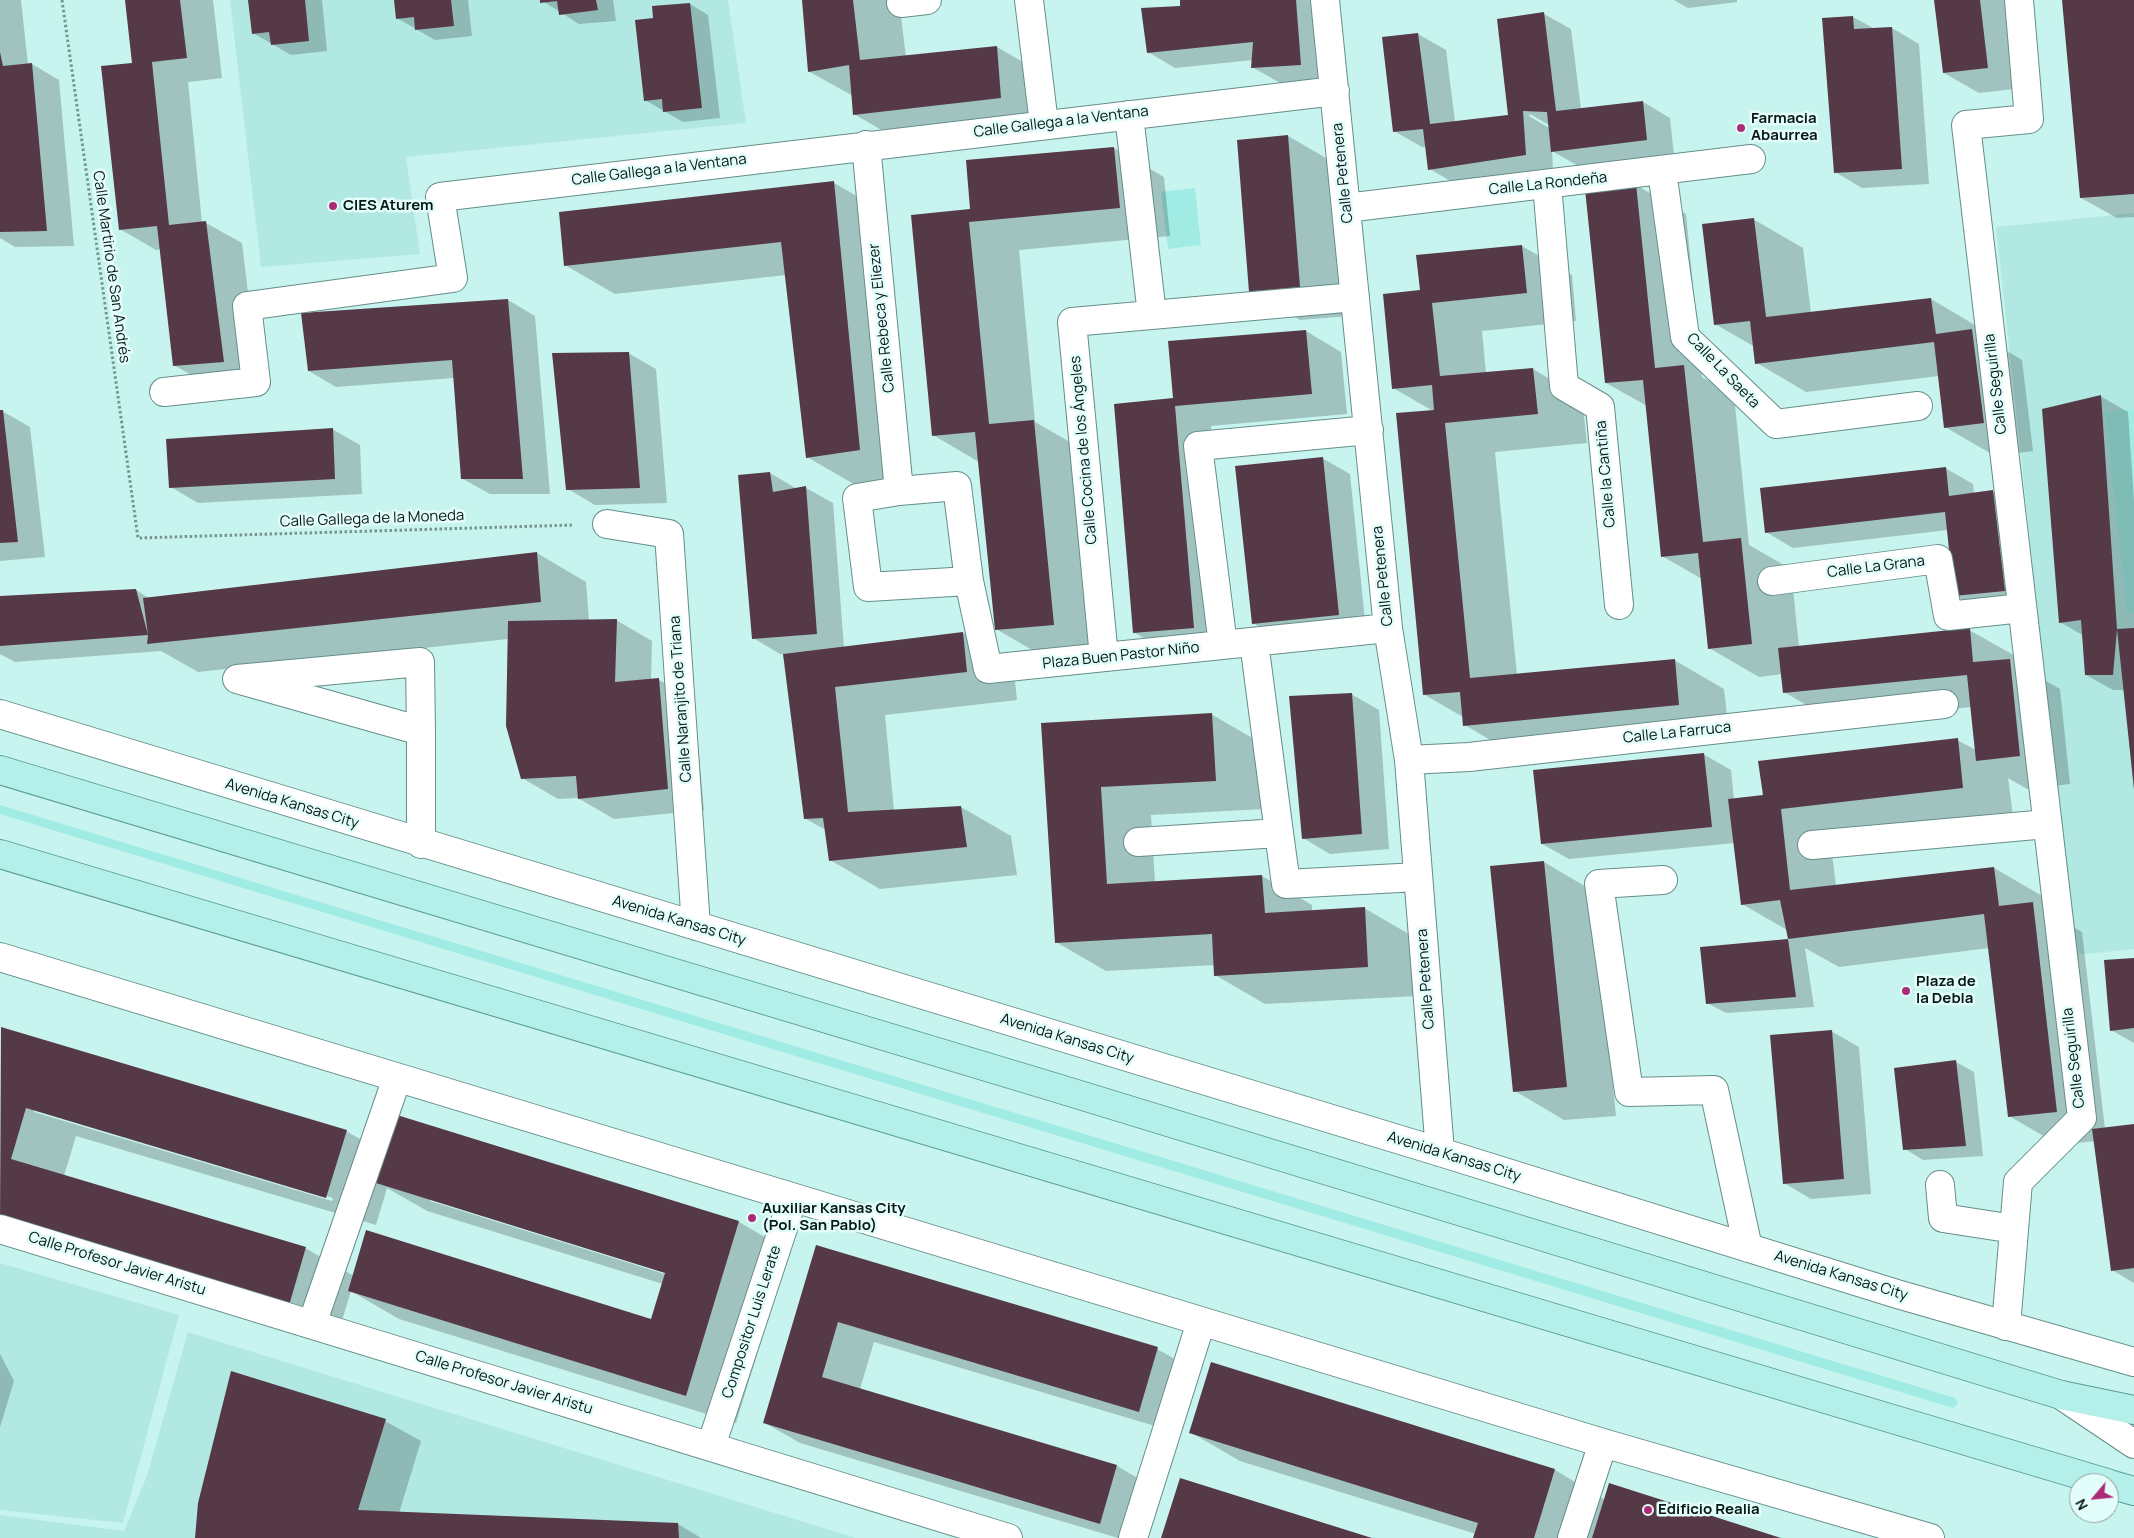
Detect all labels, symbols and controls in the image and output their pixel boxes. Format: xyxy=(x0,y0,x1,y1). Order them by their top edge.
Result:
street label: Calle Gallega a la Ventana xyxy=(973,102,1149,142)
place label: Farmacia Abaurrea xyxy=(1751,110,1818,145)
street label: Calle Petenera xyxy=(1329,122,1357,224)
marker: Farmacia Abaurrea xyxy=(1735,122,1747,134)
street label: Calle Gallega a la Ventana xyxy=(571,150,747,190)
street label: Calle La Rondeña xyxy=(1488,169,1608,199)
street label: Calle Martirio de San Andrés xyxy=(89,170,133,364)
place label: CIES Aturem xyxy=(343,197,434,215)
marker: CIES Aturem xyxy=(327,200,339,212)
street label: Calle Rebeca y Eliezer xyxy=(865,242,899,394)
street label: Calle La Saeta xyxy=(1683,330,1763,412)
street label: Calle Seguirilla xyxy=(1981,333,2011,435)
street label: Calle Cocina de los Ángeles xyxy=(1067,355,1101,545)
street label: Calle la Cantiña xyxy=(1592,420,1620,528)
street label: Calle Gallega de la Moneda xyxy=(279,507,465,531)
street label: Calle Petenera xyxy=(1369,525,1397,627)
street label: Calle La Grana xyxy=(1826,552,1926,582)
street label: Calle Naranjito de Triana xyxy=(666,615,696,783)
street label: Plaza Buen Pastor Niño xyxy=(1042,639,1200,673)
street label: Calle La Farruca xyxy=(1622,718,1732,748)
street label: Avenida Kansas City xyxy=(223,775,361,833)
street label: Avenida Kansas City xyxy=(610,892,748,950)
street label: Calle Petenera xyxy=(1414,928,1438,1030)
place label: Plaza de la Debla xyxy=(1916,973,1976,1008)
marker: Plaza de la Debla xyxy=(1900,985,1912,997)
street label: Calle Seguirilla xyxy=(2059,1007,2089,1109)
street label: Avenida Kansas City xyxy=(998,1010,1136,1068)
street label: Avenida Kansas City xyxy=(1385,1128,1523,1186)
place label: Auxiliar Kansas City (Pol. San Pablo) xyxy=(762,1200,906,1235)
marker: Auxiliar Kansas City (Pol. San Pablo) xyxy=(746,1212,758,1224)
street label: Calle Profesor Javier Aristu xyxy=(26,1228,208,1300)
street label: Compositor Luis Lerate xyxy=(719,1243,785,1401)
street label: Avenida Kansas City xyxy=(1772,1247,1910,1305)
street label: Calle Profesor Javier Aristu xyxy=(413,1347,595,1419)
north arrow xyxy=(2069,1473,2119,1523)
text: N xyxy=(2070,1496,2092,1514)
place label: Edificio Realia xyxy=(1658,1501,1760,1519)
marker: Edificio Realia xyxy=(1642,1504,1654,1516)

